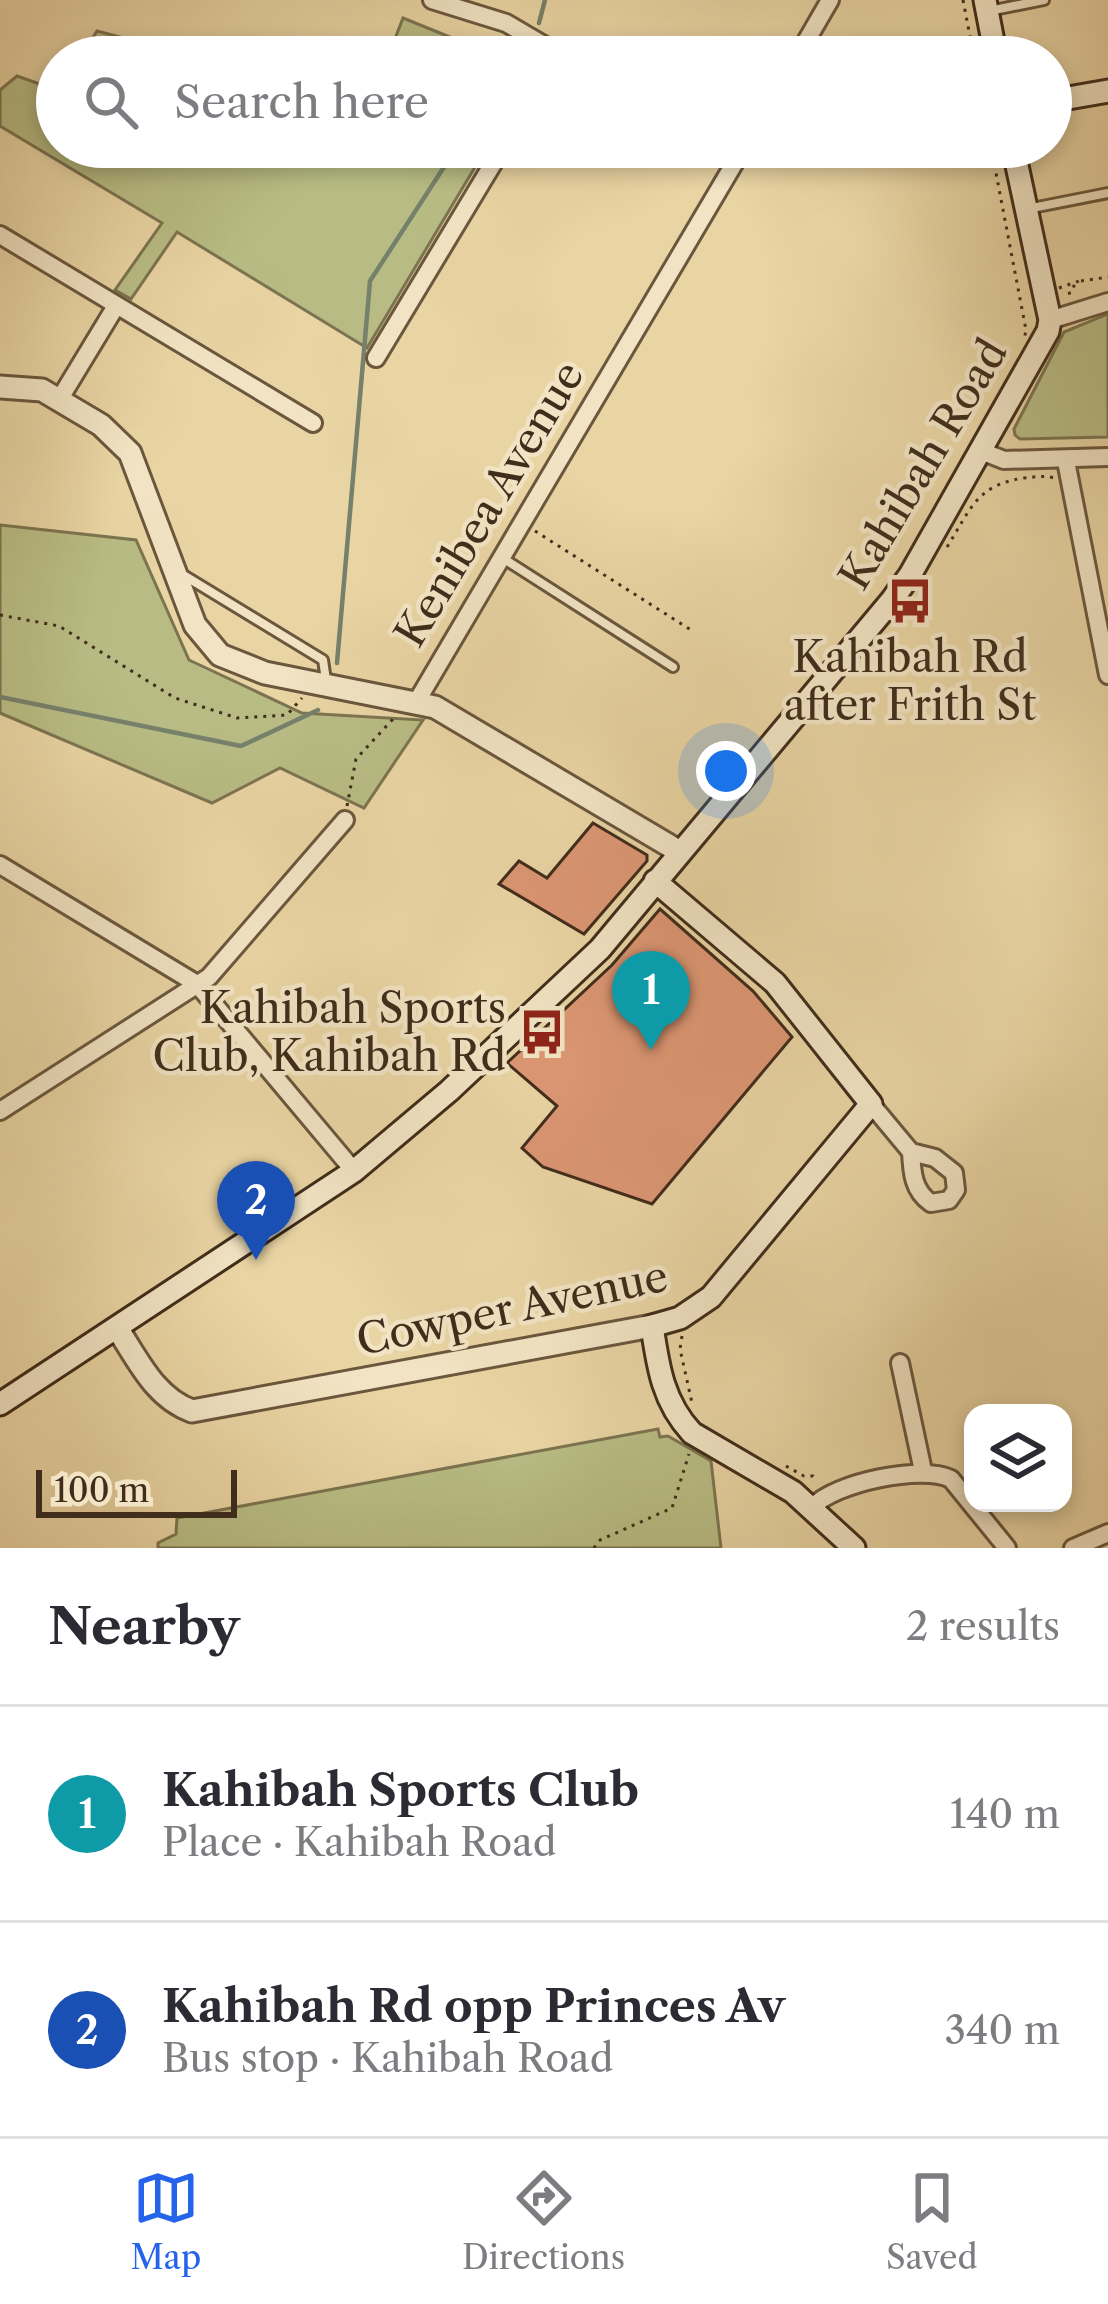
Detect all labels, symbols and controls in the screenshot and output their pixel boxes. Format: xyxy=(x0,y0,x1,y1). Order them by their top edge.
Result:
search box xyxy=(36,36,1072,168)
icon: search xyxy=(78,69,144,135)
text: Search here xyxy=(174,74,429,130)
street label: Kahibah Road xyxy=(828,329,1018,599)
street label: Kenibea Avenue xyxy=(383,352,595,656)
bus stop icon: Kahibah Rd after Frith St xyxy=(885,576,935,626)
place label: Kahibah Rd after Frith St xyxy=(784,631,1037,731)
your location xyxy=(696,741,756,801)
pin: 1 xyxy=(612,951,690,1050)
place label: Kahibah Sports Club, Kahibah Rd xyxy=(153,982,506,1082)
bus stop icon: Kahibah Sports Club, Kahibah Rd xyxy=(517,1007,567,1057)
pin: 2 xyxy=(217,1161,295,1260)
street label: Cowper Avenue xyxy=(352,1250,672,1366)
map controls xyxy=(964,1404,1072,1512)
button: layers xyxy=(964,1404,1072,1512)
scale bar xyxy=(36,1464,237,1517)
text: 100 m xyxy=(54,1470,149,1511)
text: Nearby xyxy=(48,1595,240,1657)
text: 2 results xyxy=(906,1602,1060,1650)
text: Kahibah Sports Club xyxy=(162,1762,639,1818)
text: 1 xyxy=(78,1790,96,1838)
text: 140 m xyxy=(950,1790,1060,1838)
text: Place · Kahibah Road xyxy=(162,1818,557,1866)
text: Kahibah Rd opp Princes Av xyxy=(162,1978,785,2034)
text: 2 xyxy=(75,2006,99,2054)
text: 340 m xyxy=(945,2006,1060,2054)
text: Bus stop · Kahibah Road xyxy=(162,2034,613,2082)
tab: Map xyxy=(130,2165,201,2278)
tab: Directions xyxy=(462,2165,625,2278)
tab: Saved xyxy=(886,2165,978,2278)

